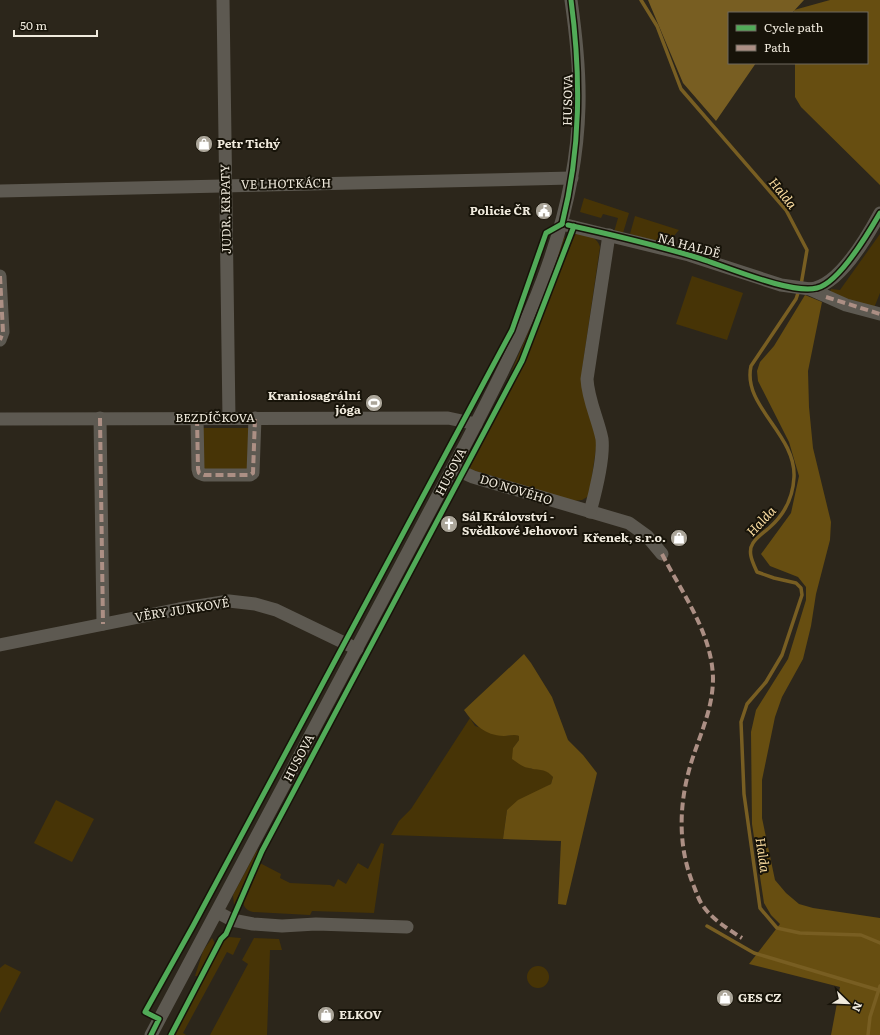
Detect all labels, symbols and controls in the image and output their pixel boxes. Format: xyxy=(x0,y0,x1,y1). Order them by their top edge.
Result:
scale bar xyxy=(14,12,97,38)
legend xyxy=(728,12,868,64)
text: 50 m xyxy=(20,16,47,34)
text: Cycle path xyxy=(764,18,824,36)
text: Path xyxy=(764,38,790,56)
street label: HUSOVA xyxy=(558,74,576,126)
shop icon: Petr Tichý xyxy=(194,134,214,154)
place label: Petr Tichý xyxy=(217,134,281,152)
street label: JUDR. KRPATY xyxy=(215,163,235,254)
street label: VE LHOTKÁCH xyxy=(241,173,331,193)
water label: Halda xyxy=(765,173,802,213)
place label: Policie ČR xyxy=(470,201,531,219)
public building icon: Policie ČR xyxy=(534,201,554,221)
street label: NA HALDĚ xyxy=(656,228,723,262)
place label: Kraniosagrální jóga xyxy=(268,386,362,418)
sports icon: Kraniosagrální jóga xyxy=(364,393,384,413)
street label: BEZDÍČKOVA xyxy=(175,408,255,426)
street label: HUSOVA xyxy=(430,444,470,499)
street label: DO NOVÉHO xyxy=(478,469,555,509)
water label: Halda xyxy=(742,501,780,540)
place label: Sál Království - Svědkové Jehovovi xyxy=(462,507,578,539)
church icon: Sál Království - Svědkové Jehovovi xyxy=(439,514,459,534)
place label: Křenek, s.r.o. xyxy=(583,528,666,546)
shop icon: Křenek, s.r.o. xyxy=(669,528,689,548)
street label: VĚRY JUNKOVÉ xyxy=(133,593,231,625)
street label: HUSOVA xyxy=(278,730,318,785)
water label: Halda xyxy=(752,836,775,874)
north arrow xyxy=(828,983,868,1023)
shop icon: GES CZ xyxy=(715,988,735,1008)
place label: GES CZ xyxy=(738,988,782,1006)
text: N xyxy=(849,1000,867,1015)
shop icon: ELKOV xyxy=(316,1005,336,1025)
place label: ELKOV xyxy=(339,1005,382,1023)

